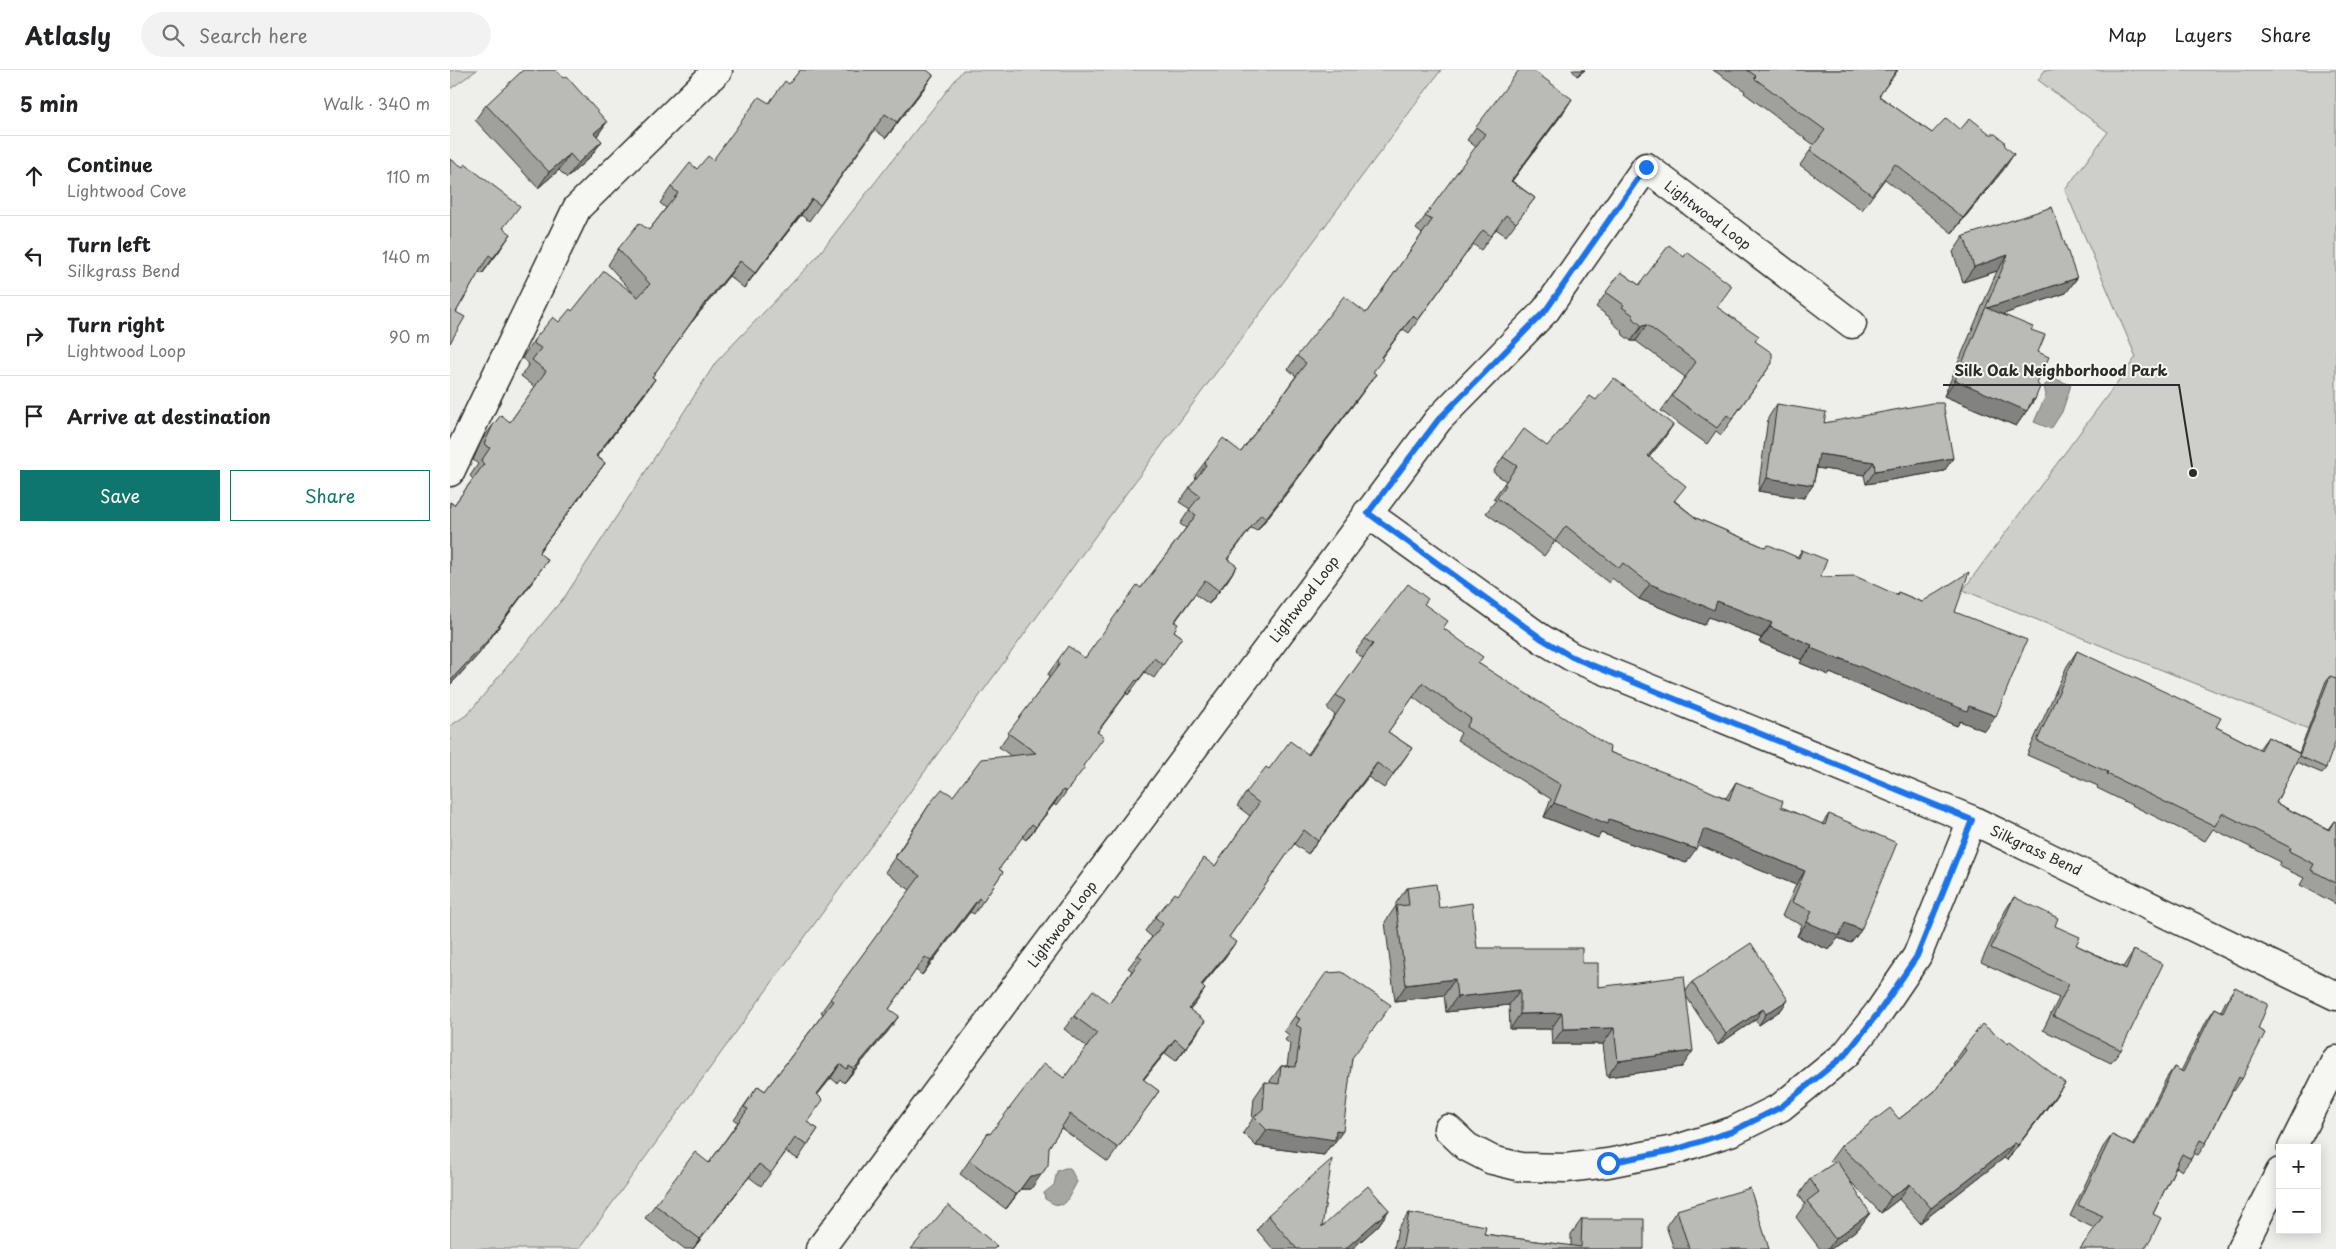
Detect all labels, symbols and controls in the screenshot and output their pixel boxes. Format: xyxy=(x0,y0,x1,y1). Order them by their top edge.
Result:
search box xyxy=(141,12,491,57)
text: Atlasly xyxy=(25,17,111,53)
icon: search xyxy=(159,21,187,49)
text: Search here xyxy=(199,21,308,49)
text: Map xyxy=(2108,21,2147,48)
text: Layers xyxy=(2175,21,2232,48)
text: Share xyxy=(2260,21,2311,48)
text: 5 min xyxy=(20,87,78,119)
text: Walk · 340 m xyxy=(323,91,430,115)
text: Continue xyxy=(67,150,153,178)
route end xyxy=(1635,156,1658,179)
icon: ahead xyxy=(20,162,48,190)
text: 110 m xyxy=(387,164,430,188)
street label: Lightwood Loop xyxy=(1660,175,1756,255)
text: Lightwood Cove xyxy=(67,178,187,202)
text: Turn left xyxy=(67,230,151,258)
icon: left xyxy=(20,242,48,270)
text: 140 m xyxy=(382,244,430,268)
text: Silkgrass Bend xyxy=(67,258,180,282)
text: Turn right xyxy=(67,310,165,338)
icon: right xyxy=(20,322,48,350)
text: 90 m xyxy=(389,324,430,348)
text: Lightwood Loop xyxy=(67,338,186,362)
callout: Silk Oak Neighborhood Park xyxy=(1943,355,2179,385)
text: Silk Oak Neighborhood Park xyxy=(1954,358,2168,381)
icon: arrive xyxy=(20,402,48,430)
text: Arrive at destination xyxy=(67,402,271,430)
button: Save xyxy=(20,470,220,521)
button: Share xyxy=(230,470,430,521)
street label: Lightwood Loop xyxy=(1264,551,1344,647)
street label: Silkgrass Bend xyxy=(1987,820,2085,880)
street label: Lightwood Loop xyxy=(1022,876,1102,972)
map controls xyxy=(2276,1144,2321,1234)
button: + xyxy=(2276,1144,2321,1189)
route start xyxy=(1597,1152,1620,1175)
button: − xyxy=(2276,1189,2321,1234)

